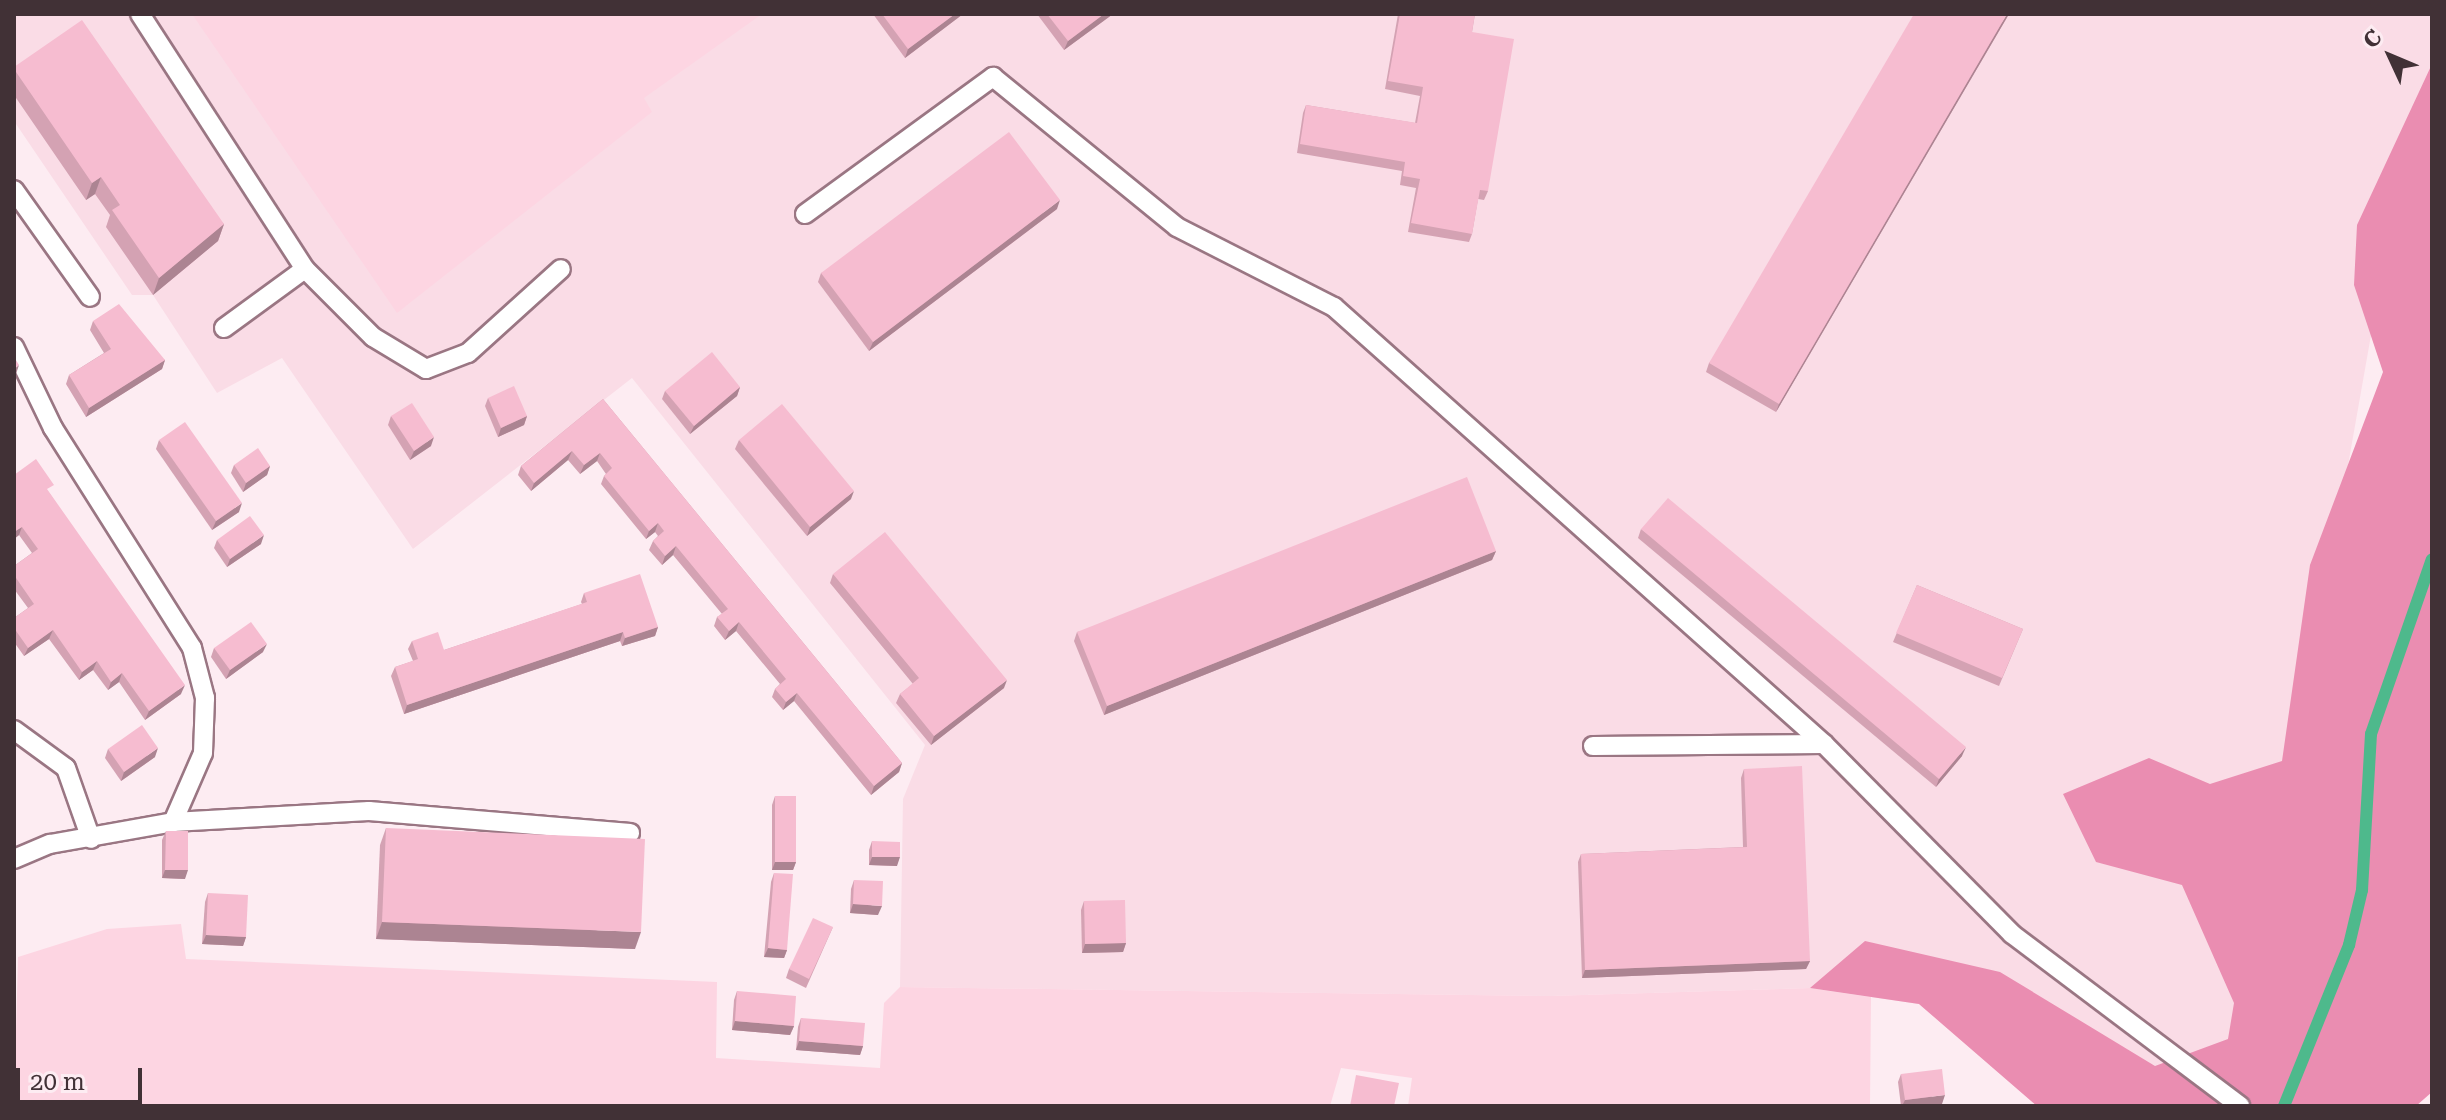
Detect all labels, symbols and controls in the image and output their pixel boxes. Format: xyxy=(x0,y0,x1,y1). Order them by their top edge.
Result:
north arrow xyxy=(2350,16,2430,96)
text: С xyxy=(2358,25,2387,53)
scale bar xyxy=(20,1052,146,1102)
text: 20 m xyxy=(30,1068,85,1096)

